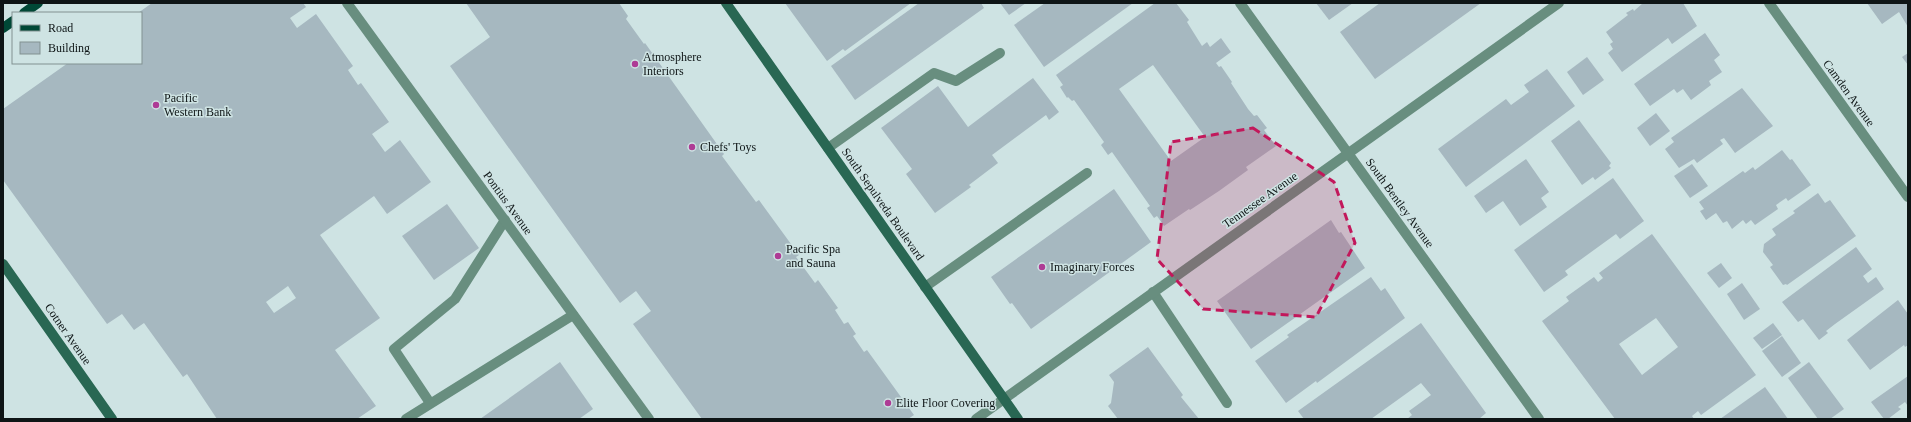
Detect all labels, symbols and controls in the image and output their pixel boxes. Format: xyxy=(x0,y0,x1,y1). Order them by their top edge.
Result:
legend xyxy=(12,12,142,64)
text: Road xyxy=(48,21,73,35)
text: Building xyxy=(48,41,90,55)
place label: Atmosphere Interiors xyxy=(643,50,702,78)
street label: Camden Avenue xyxy=(1820,57,1878,129)
marker: Atmosphere Interiors xyxy=(630,59,640,69)
place label: Pacific Western Bank xyxy=(164,91,231,119)
marker: Pacific Western Bank xyxy=(151,100,161,110)
place label: Chefs' Toys xyxy=(700,140,756,154)
marker: Chefs' Toys xyxy=(687,142,697,152)
street label: South Sepulveda Boulevard xyxy=(839,145,927,263)
street label: South Bentley Avenue xyxy=(1363,156,1437,250)
street label: Pontius Avenue xyxy=(480,169,536,237)
street label: Tennessee Avenue xyxy=(1220,169,1300,231)
place label: Pacific Spa and Sauna xyxy=(786,242,841,270)
marker: Pacific Spa and Sauna xyxy=(773,251,783,261)
place label: Imaginary Forces xyxy=(1050,260,1135,274)
marker: Imaginary Forces xyxy=(1037,262,1047,272)
street label: Cotner Avenue xyxy=(42,301,94,367)
place label: Elite Floor Covering xyxy=(896,396,995,410)
marker: Elite Floor Covering xyxy=(883,398,893,408)

